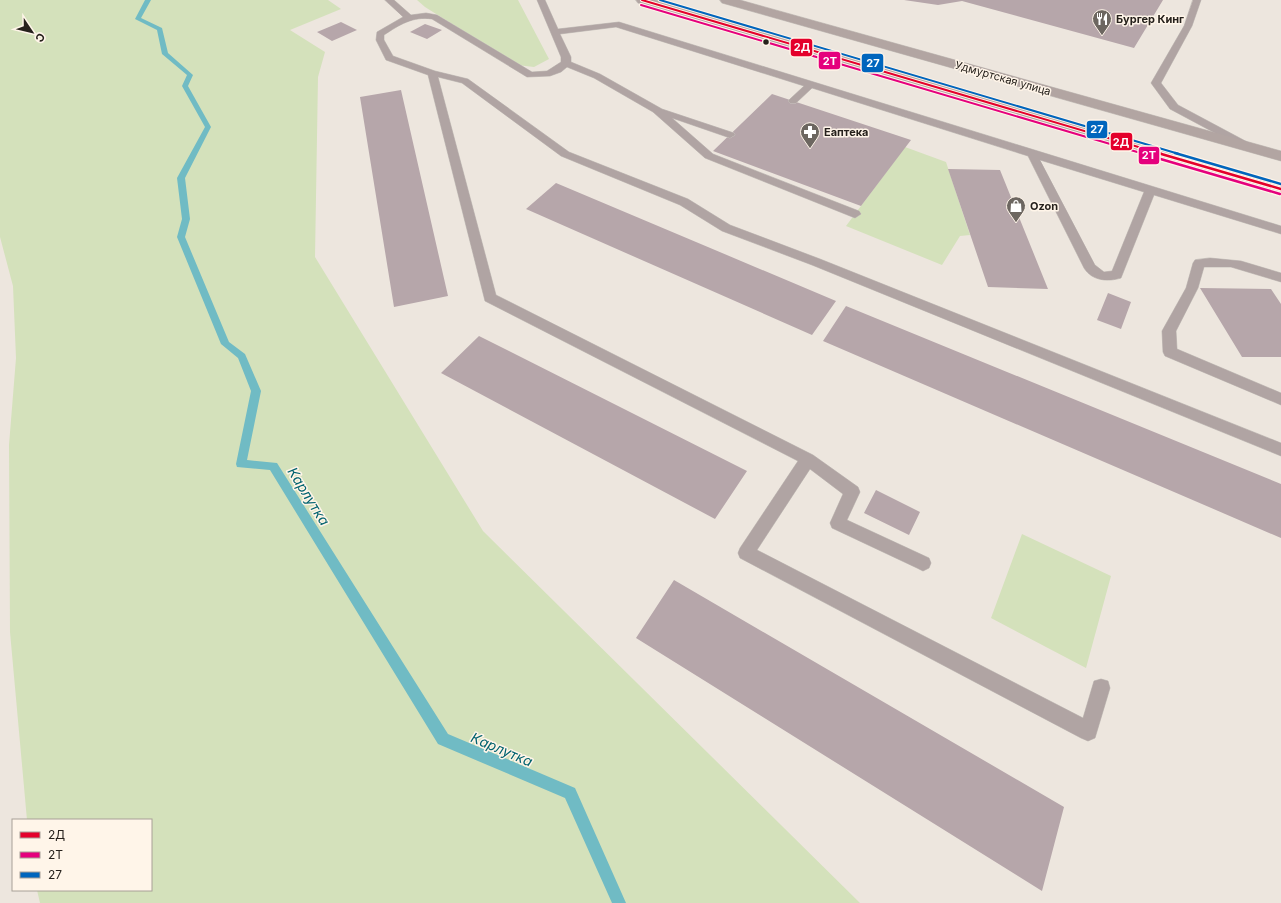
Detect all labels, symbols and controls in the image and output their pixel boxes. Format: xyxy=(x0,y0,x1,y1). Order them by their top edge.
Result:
restaurant icon: Бургер Кинг xyxy=(1091,8,1113,36)
north arrow xyxy=(12,12,52,52)
place label: Бургер Кинг xyxy=(1116,12,1184,26)
text: С xyxy=(32,30,48,45)
unlabelled marker xyxy=(761,37,771,47)
line badge: 2Д xyxy=(790,38,813,57)
text: 2Д xyxy=(794,40,811,54)
line badge: 2Т xyxy=(818,51,841,70)
line badge: 27 xyxy=(861,53,884,73)
text: 2Т xyxy=(823,54,837,68)
text: 27 xyxy=(866,56,880,70)
street label: Удмуртская улица xyxy=(953,58,1053,98)
line badge: 27 xyxy=(1086,120,1108,139)
pharmacy icon: Еаптека xyxy=(799,121,821,149)
text: 27 xyxy=(1090,122,1104,136)
place label: Еаптека xyxy=(824,125,869,139)
line badge: 2Д xyxy=(1110,132,1133,151)
text: 2Д xyxy=(1113,135,1130,149)
line badge: 2Т xyxy=(1138,146,1160,165)
text: 2Т xyxy=(1142,148,1156,162)
shop icon: Ozon xyxy=(1005,195,1027,223)
place label: Ozon xyxy=(1030,199,1058,213)
water label: Карлутка xyxy=(284,464,334,529)
water label: Карлутка xyxy=(469,728,536,770)
legend xyxy=(12,819,152,891)
text: 2Д xyxy=(48,827,65,842)
text: 2Т xyxy=(48,847,63,862)
text: 27 xyxy=(48,867,62,882)

